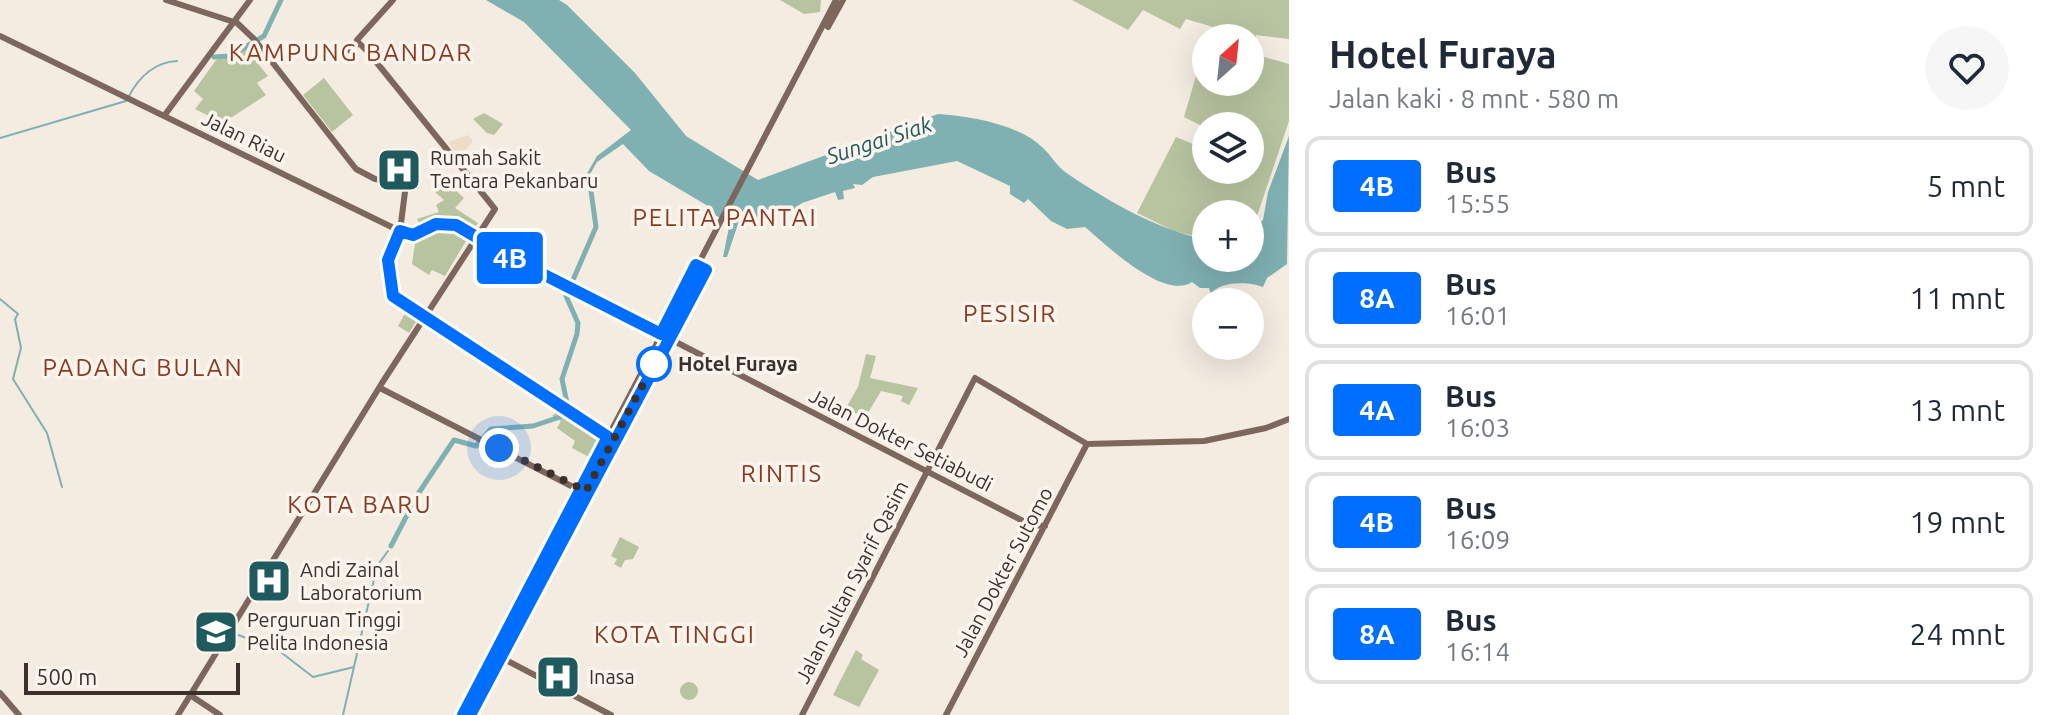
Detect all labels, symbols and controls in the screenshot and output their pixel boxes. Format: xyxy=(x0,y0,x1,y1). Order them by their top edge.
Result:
north arrow xyxy=(1192,24,1264,96)
map controls xyxy=(1192,24,1264,360)
button: heart xyxy=(1925,26,2009,110)
text: Hotel Furaya xyxy=(1329,33,1557,75)
district label: KAMPUNG BANDAR xyxy=(229,39,473,66)
text: Jalan kaki · 8 mnt · 580 m xyxy=(1329,84,1619,113)
street label: Jalan Riau xyxy=(198,106,290,167)
water label: Sungai Siak xyxy=(822,111,935,169)
button: layers xyxy=(1192,112,1264,184)
hospital icon: Rumah Sakit Tentara Pekanbaru xyxy=(375,146,423,194)
place label: Rumah Sakit Tentara Pekanbaru xyxy=(430,146,599,192)
text: Bus xyxy=(1445,155,1497,189)
text: 5 mnt xyxy=(1926,169,2005,203)
text: 4B xyxy=(1360,170,1394,201)
text: 15:55 xyxy=(1445,189,1510,218)
button: + xyxy=(1192,200,1264,272)
district label: PELITA PANTAI xyxy=(632,204,818,231)
line badge: 4B xyxy=(474,232,546,284)
text: 4B xyxy=(493,242,527,273)
text: Bus xyxy=(1445,267,1497,301)
text: 11 mnt xyxy=(1909,281,2005,315)
text: 8A xyxy=(1359,282,1395,313)
button: − xyxy=(1192,288,1264,360)
district label: PESISIR xyxy=(963,300,1057,327)
text: 16:01 xyxy=(1445,301,1510,330)
marker: Hotel Furaya xyxy=(637,347,671,381)
place label: Hotel Furaya xyxy=(678,352,798,375)
district label: PADANG BULAN xyxy=(42,354,244,381)
text: Bus xyxy=(1445,379,1497,413)
street label: Jalan Dokter Setiabudi xyxy=(806,383,997,496)
text: 13 mnt xyxy=(1909,393,2005,427)
text: 4A xyxy=(1359,394,1395,425)
text: 16:03 xyxy=(1445,413,1510,442)
your location xyxy=(479,428,519,468)
district label: RINTIS xyxy=(741,460,823,487)
street label: Jalan Sultan Syarif Qasim xyxy=(790,477,913,687)
street label: Jalan Dokter Sutomo xyxy=(948,483,1057,661)
district label: KOTA BARU xyxy=(287,491,433,518)
text: Bus xyxy=(1445,491,1497,525)
text: 19 mnt xyxy=(1909,505,2005,539)
text: 4B xyxy=(1360,506,1394,537)
text: 16:09 xyxy=(1445,525,1510,554)
hospital icon: Andi Zainal Laboratorium xyxy=(245,557,293,605)
place label: Andi Zainal Laboratorium xyxy=(300,558,422,604)
text: Bus xyxy=(1445,603,1497,637)
school or university icon: Perguruan Tinggi Pelita Indonesia xyxy=(192,608,240,656)
place label: Perguruan Tinggi Pelita Indonesia xyxy=(247,608,401,654)
text: 24 mnt xyxy=(1909,617,2005,651)
text: 8A xyxy=(1359,618,1395,649)
district label: KOTA TINGGI xyxy=(594,621,756,648)
text: 16:14 xyxy=(1445,637,1510,666)
hospital icon: Inasa xyxy=(534,653,582,701)
scale bar xyxy=(24,659,240,695)
text: 500 m xyxy=(36,664,97,689)
place label: Inasa xyxy=(589,665,635,688)

